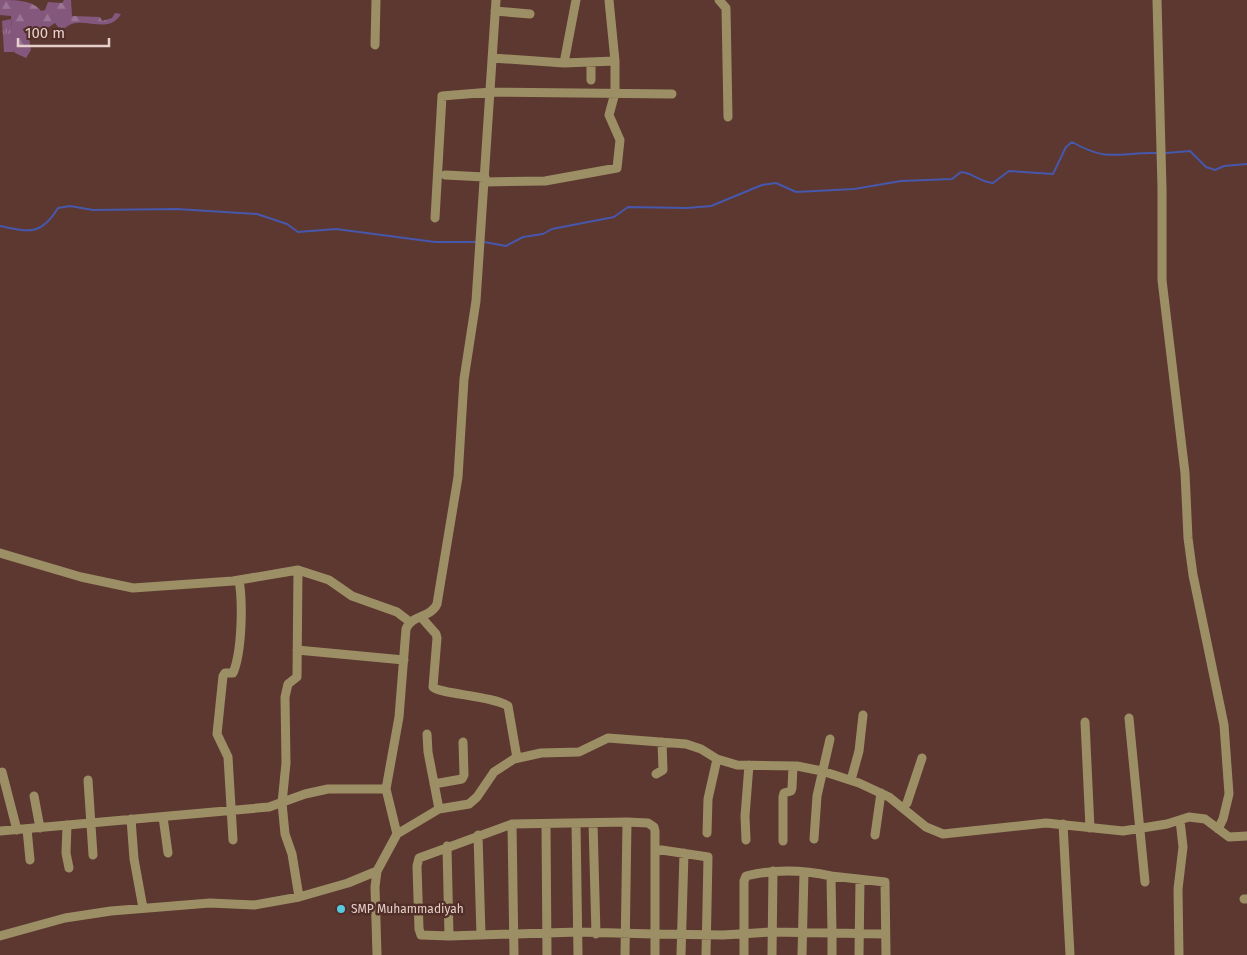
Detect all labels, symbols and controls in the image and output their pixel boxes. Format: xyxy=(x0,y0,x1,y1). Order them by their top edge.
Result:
scale bar xyxy=(18,15,109,47)
text: 100 m xyxy=(25,24,65,42)
place label: SMP Muhammadiyah xyxy=(351,902,464,916)
marker: SMP Muhammadiyah xyxy=(335,903,347,915)

